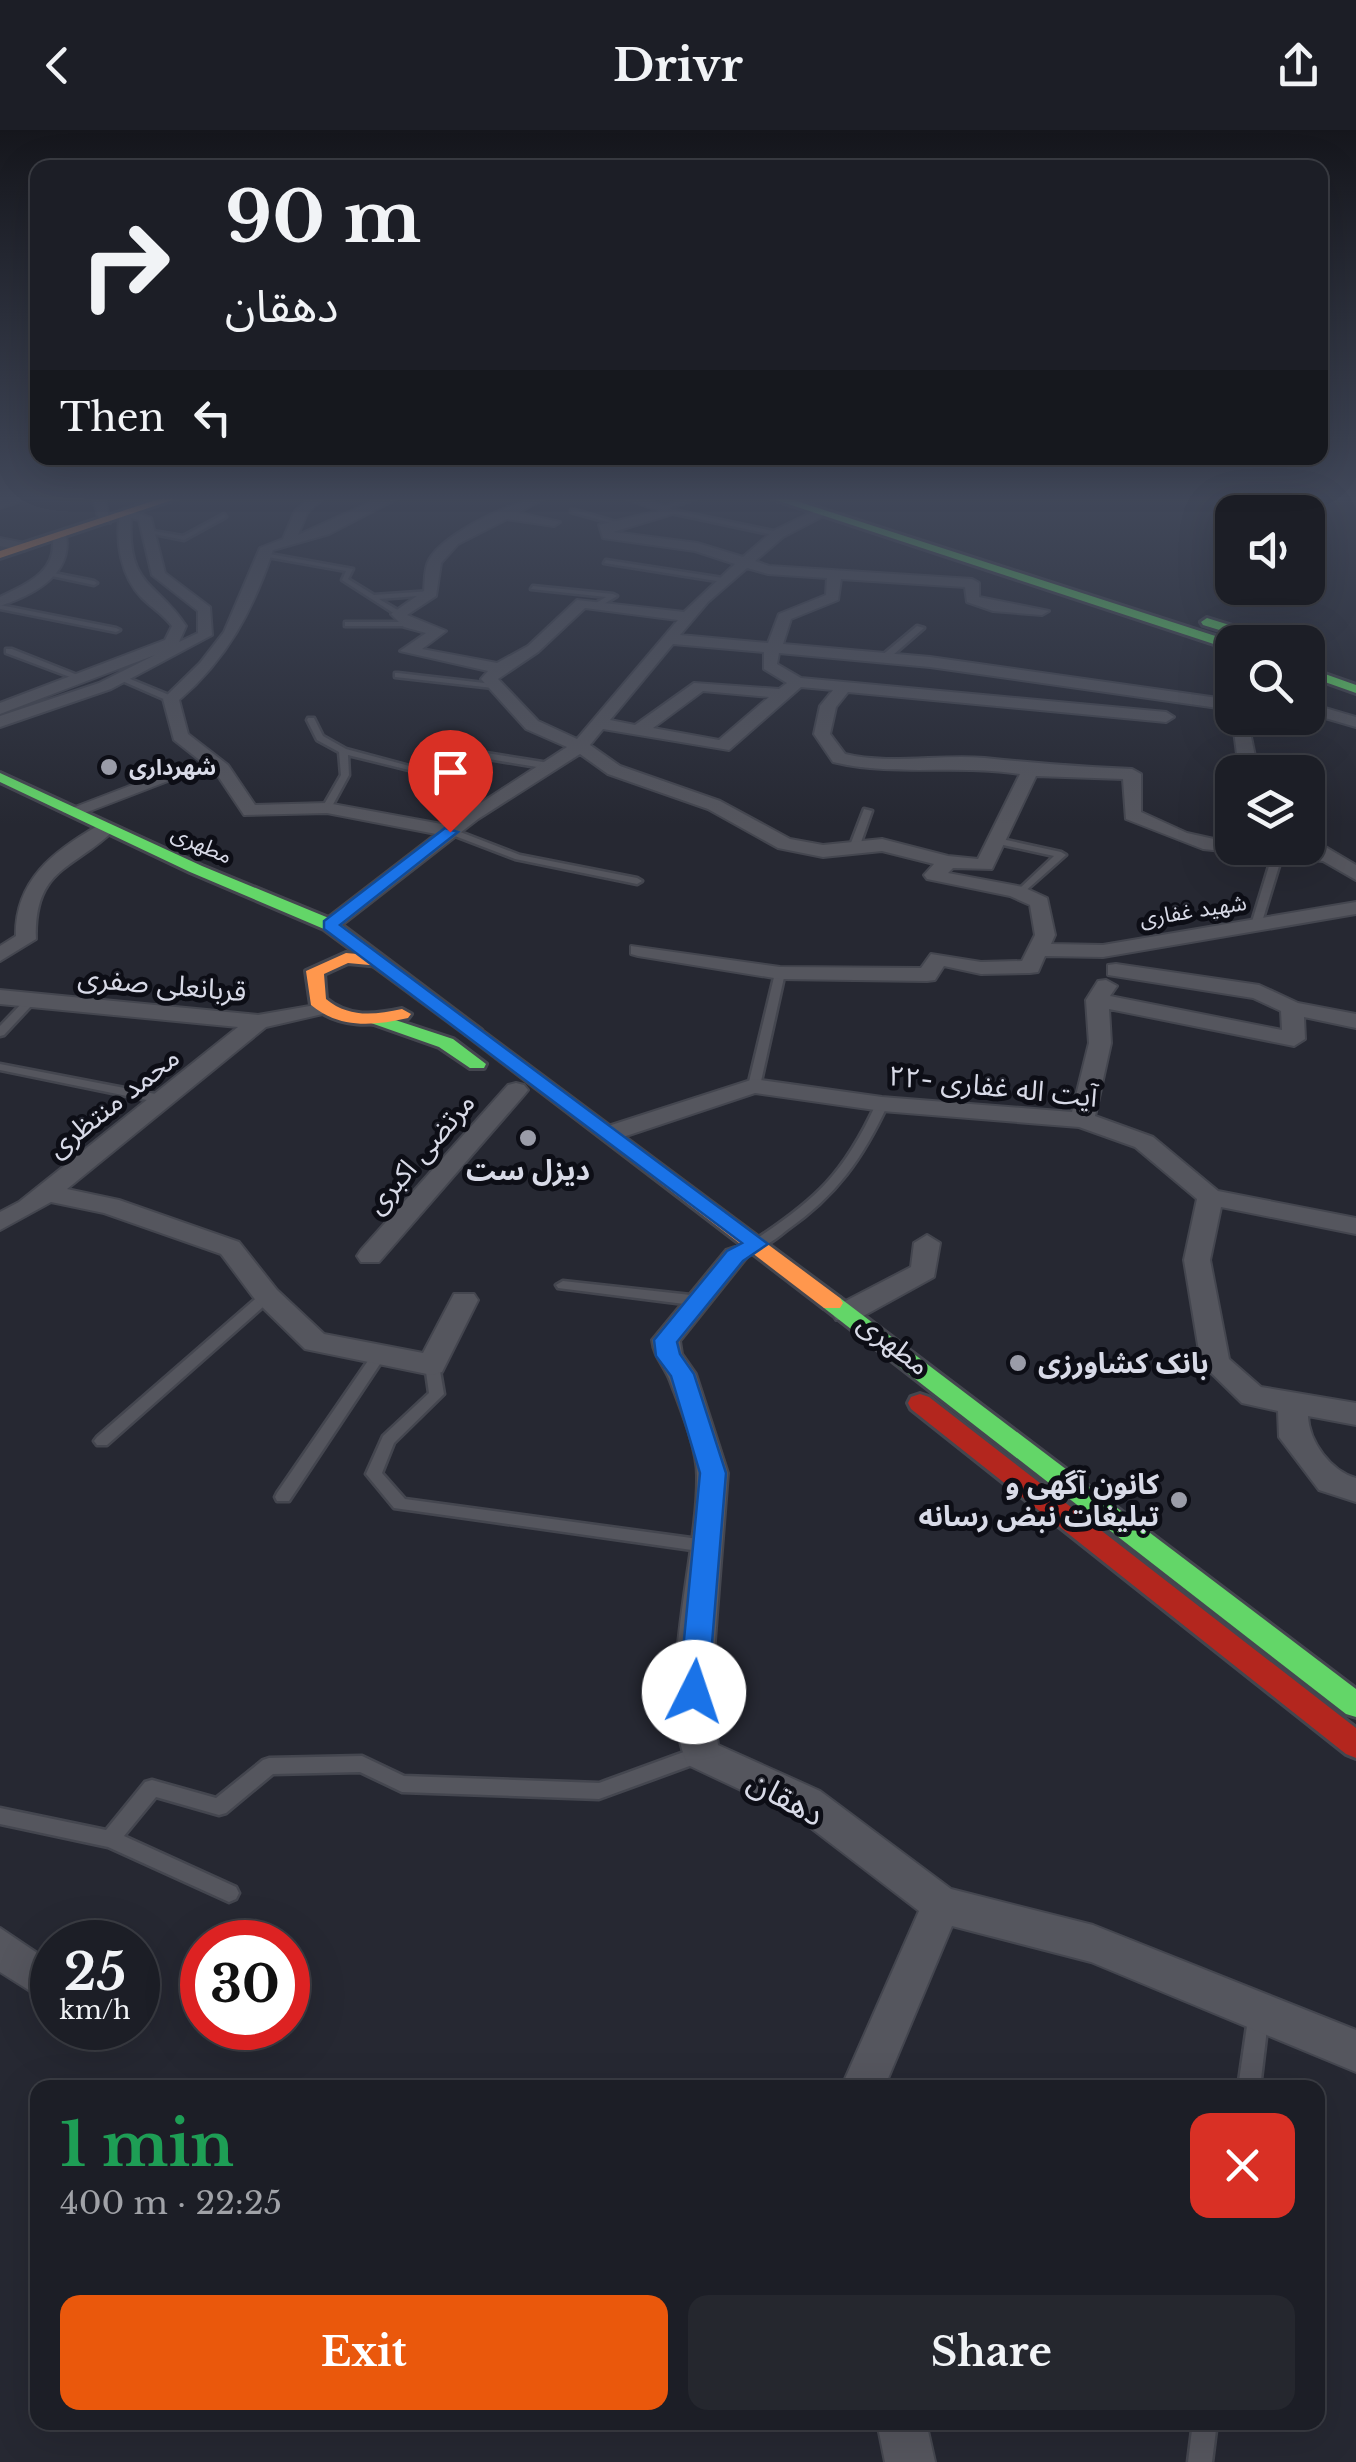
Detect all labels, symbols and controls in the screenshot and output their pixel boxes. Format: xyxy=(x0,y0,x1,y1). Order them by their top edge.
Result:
text: Drivr xyxy=(613,37,743,93)
icon: back xyxy=(30,38,85,93)
icon: share xyxy=(1271,38,1326,93)
text: 90 m xyxy=(225,174,421,261)
icon: right xyxy=(60,200,190,330)
text: دهقان xyxy=(225,278,339,334)
icon: left xyxy=(185,390,240,445)
text: Then xyxy=(60,394,165,441)
map controls xyxy=(1215,495,1325,865)
button: sound xyxy=(1215,495,1325,605)
button: search xyxy=(1215,625,1325,735)
pin xyxy=(408,730,493,833)
icon: arrive xyxy=(423,745,478,800)
place label: شهرداری xyxy=(129,754,216,781)
button: layers xyxy=(1215,755,1325,865)
marker: شهرداری xyxy=(98,756,120,778)
street label: مطهری xyxy=(167,819,236,870)
street label: شهید غفاری xyxy=(1138,889,1248,932)
street label: قربانعلی صفری xyxy=(76,960,248,1009)
street label: محمد منتظری xyxy=(40,1040,187,1165)
street label: ۲۲- آیت اله غفاری xyxy=(887,1058,1101,1115)
street label: مرتضی اکبری xyxy=(358,1086,482,1221)
marker: دیزل ست xyxy=(517,1127,539,1149)
place label: دیزل ست xyxy=(466,1153,590,1188)
street label: مطهری xyxy=(851,1306,936,1383)
place label: بانک کشاورزی xyxy=(1038,1346,1209,1381)
marker: بانک کشاورزی xyxy=(1007,1352,1029,1374)
place label: کانون آگهی و تبلیغات نبض رسانه xyxy=(919,1467,1159,1534)
marker: کانون آگهی و تبلیغات نبض رسانه xyxy=(1168,1489,1190,1511)
position arrow xyxy=(642,1640,746,1744)
street label: دهقان xyxy=(741,1761,831,1835)
speed limit sign: 30 xyxy=(180,1920,310,2050)
text: 25 xyxy=(64,1941,126,2004)
text: km/h xyxy=(60,1995,130,2026)
text: 1 min xyxy=(60,2108,234,2182)
button: close xyxy=(1190,2113,1295,2218)
text: 400 m · 22:25 xyxy=(60,2183,282,2223)
button: Exit xyxy=(60,2295,668,2410)
button: Share xyxy=(688,2295,1295,2410)

